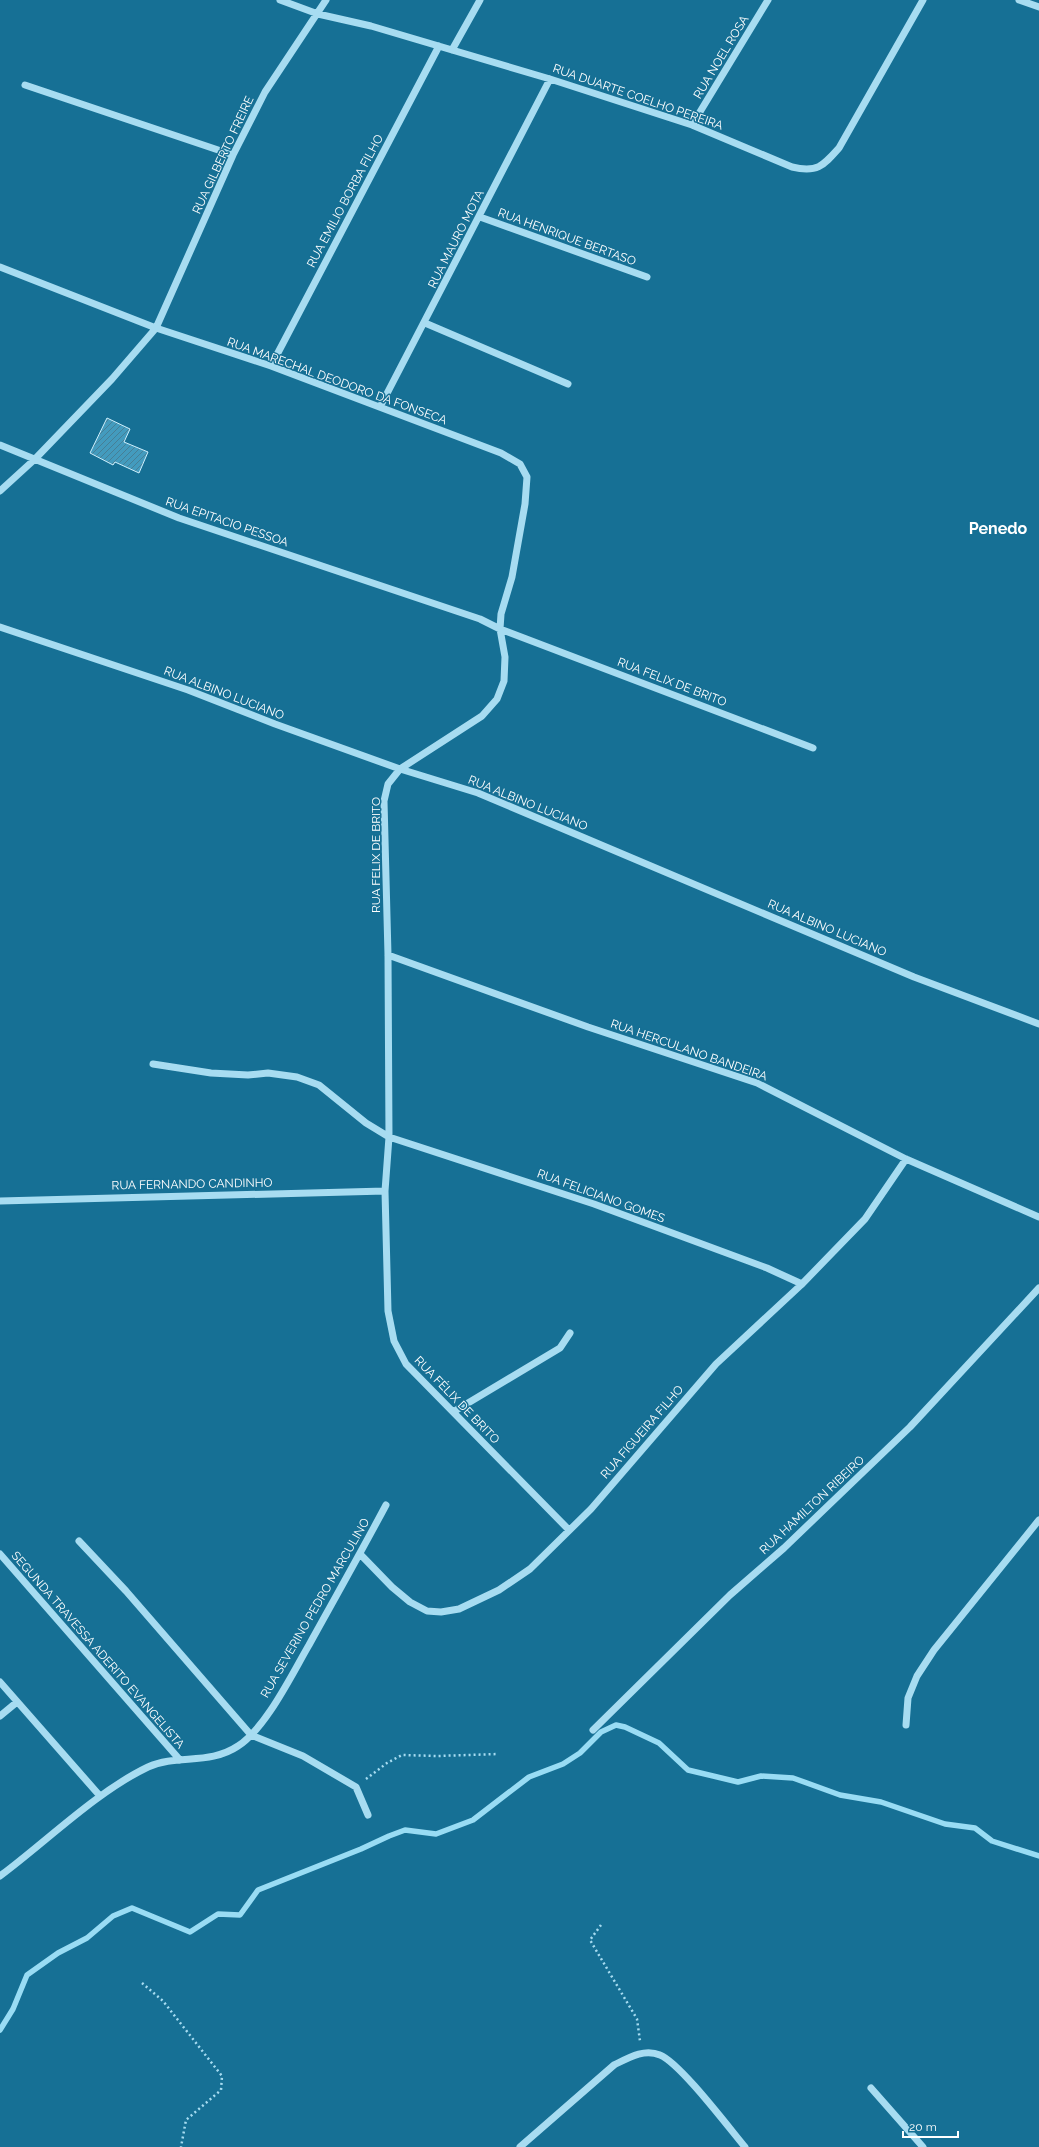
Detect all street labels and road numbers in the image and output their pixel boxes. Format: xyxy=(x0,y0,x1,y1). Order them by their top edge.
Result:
street label: RUA NOEL ROSA xyxy=(691,13,751,101)
street label: RUA DUARTE COELHO PEREIRA xyxy=(551,61,725,133)
street label: RUA GILBERTO FREIRE xyxy=(190,94,256,216)
street label: RUA EMILIO BORBA FILHO xyxy=(304,132,386,270)
street label: RUA MAURO MOTA xyxy=(425,188,487,290)
street label: RUA HENRIQUE BERTASO xyxy=(496,205,638,269)
street label: RUA MARECHAL DEODORO DA FONSECA xyxy=(225,335,449,427)
street label: RUA EPITACIO PESSOA xyxy=(164,494,290,550)
street label: RUA FELIX DE BRITO xyxy=(615,655,729,709)
street label: RUA ALBINO LUCIANO xyxy=(162,664,286,722)
street label: RUA ALBINO LUCIANO xyxy=(466,773,590,833)
street label: RUA FELIX DE BRITO xyxy=(369,797,383,913)
street label: RUA ALBINO LUCIANO xyxy=(766,897,888,959)
street label: RUA HERCULANO BANDEIRA xyxy=(609,1017,769,1083)
street label: RUA FELICIANO GOMES xyxy=(535,1166,667,1226)
street label: RUA FERNANDO CANDINHO xyxy=(111,1176,273,1192)
street label: RUA FÉLIX DE BRITO xyxy=(412,1353,502,1447)
street label: RUA FIGUEIRA FILHO xyxy=(598,1383,686,1481)
street label: RUA HAMILTON RIBEIRO xyxy=(757,1453,867,1557)
street label: RUA SEVERINO PEDRO MARCULINO xyxy=(258,1516,372,1700)
street label: SEGUNDA TRAVESSA ADERITO EVANGELISTA xyxy=(9,1549,187,1751)

